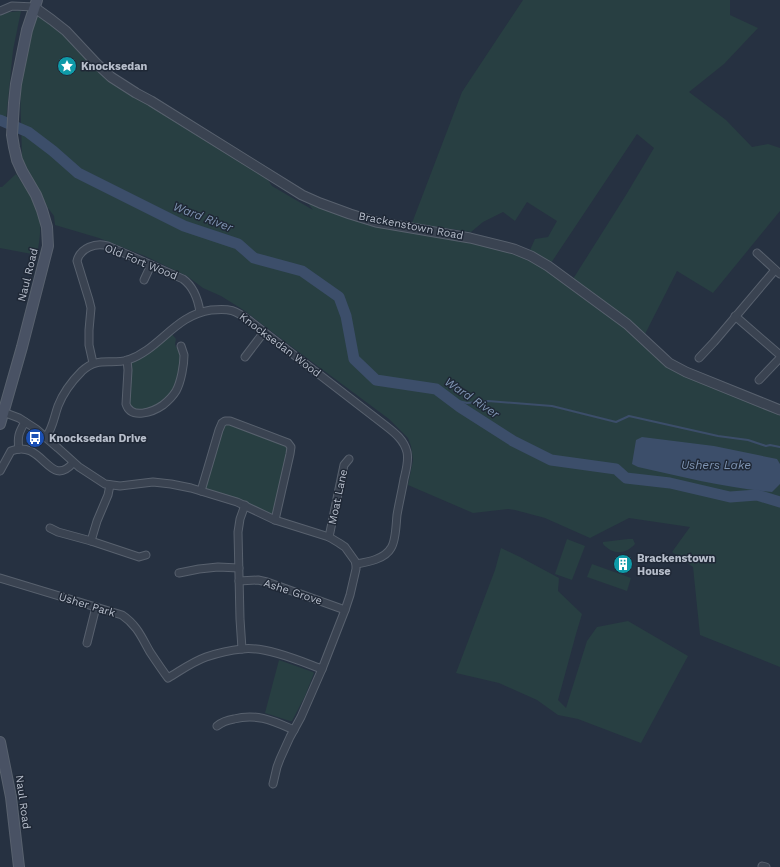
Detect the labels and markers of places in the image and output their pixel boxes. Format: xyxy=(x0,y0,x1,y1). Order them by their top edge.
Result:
place icon: Knocksedan xyxy=(56,55,78,77)
place label: Knocksedan xyxy=(81,60,148,73)
bus stop icon: Knocksedan Drive xyxy=(24,427,46,449)
place label: Knocksedan Drive xyxy=(49,432,147,445)
place label: Brackenstown House xyxy=(637,552,716,578)
building icon: Brackenstown House xyxy=(612,553,634,575)

